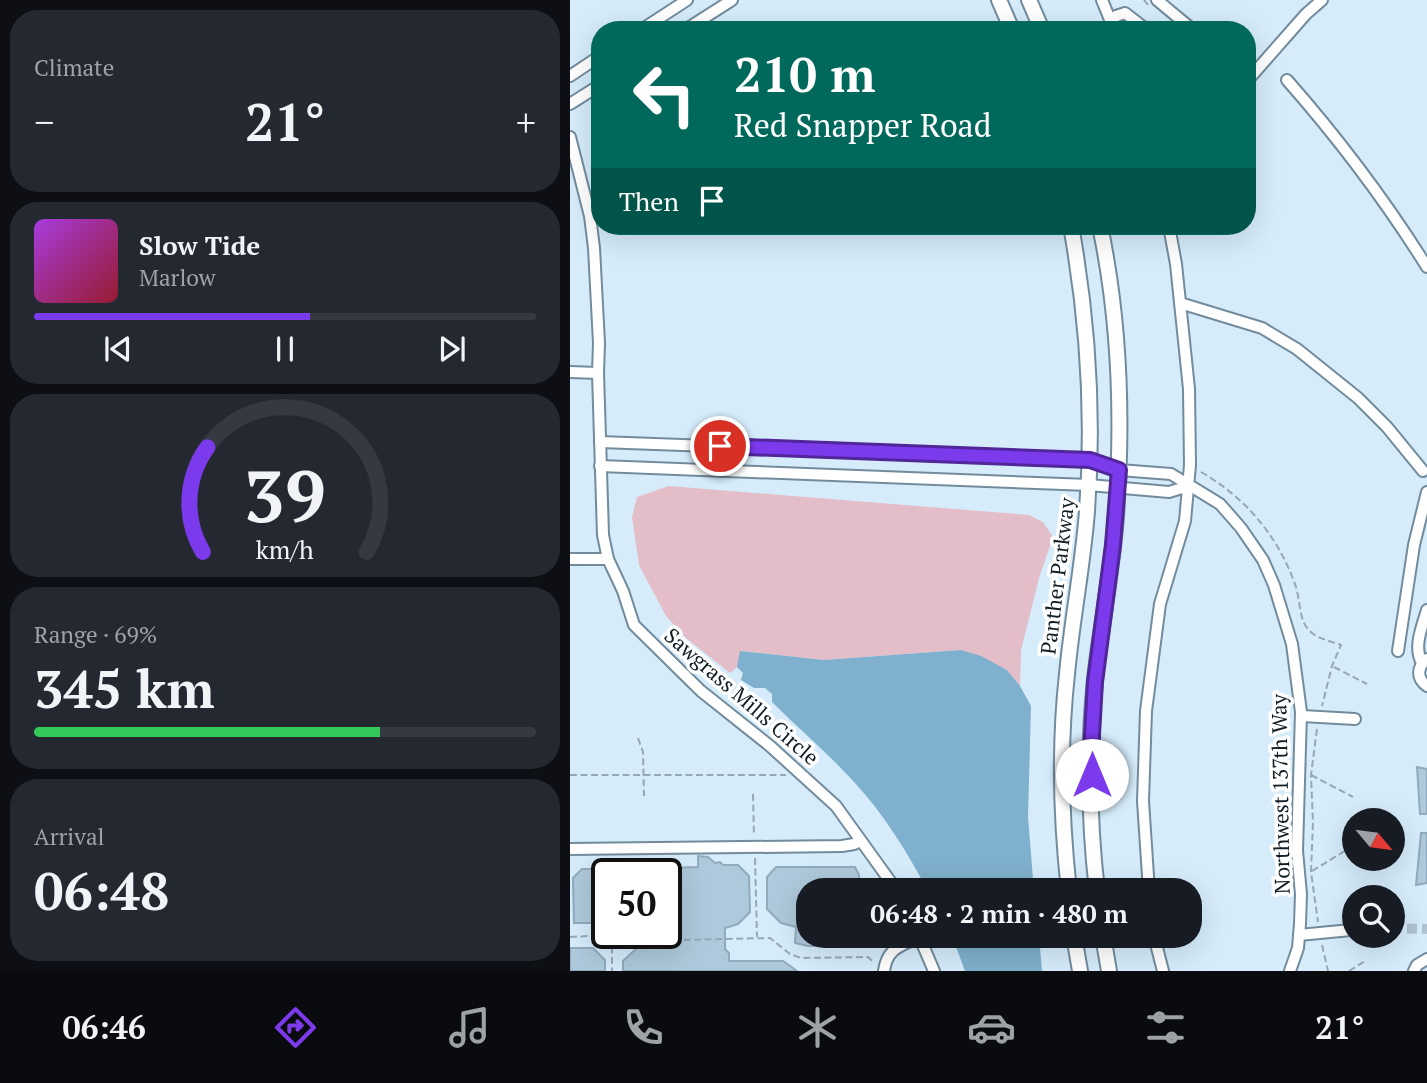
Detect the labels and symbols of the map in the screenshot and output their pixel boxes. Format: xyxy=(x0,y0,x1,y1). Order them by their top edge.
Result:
pin xyxy=(690,416,750,476)
street label: Panther Parkway xyxy=(1033,496,1081,656)
street label: Sawgrass Mills Circle xyxy=(659,621,825,771)
street label: Northwest 137th Way xyxy=(1264,693,1296,894)
position arrow xyxy=(1055,738,1129,812)
north arrow xyxy=(1342,808,1405,872)
speed limit sign: 50 xyxy=(591,858,682,949)

